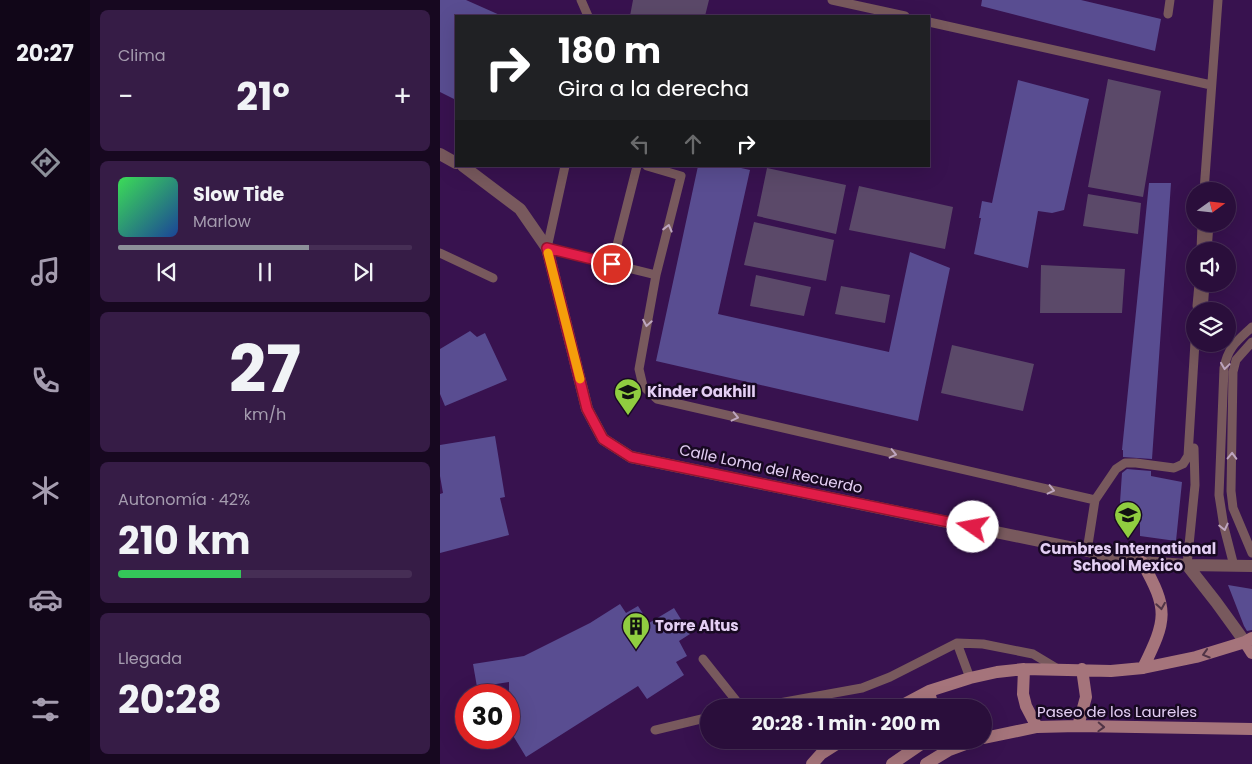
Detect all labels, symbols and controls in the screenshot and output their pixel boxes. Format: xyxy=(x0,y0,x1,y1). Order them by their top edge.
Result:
text: 180 m xyxy=(558,26,661,75)
icon: right xyxy=(475,35,540,100)
text: 20:27 xyxy=(16,38,74,69)
text: Clima xyxy=(118,44,166,67)
text: 21° xyxy=(236,70,290,123)
text: Gira a la derecha xyxy=(558,73,749,104)
text: − xyxy=(118,77,133,116)
text: + xyxy=(393,77,412,116)
icon: left xyxy=(626,130,654,158)
icon: ahead xyxy=(679,130,707,158)
icon: right xyxy=(732,130,760,158)
icon: directions xyxy=(28,145,63,180)
text: Slow Tide xyxy=(193,181,284,208)
north arrow xyxy=(1186,182,1236,232)
map controls xyxy=(1186,182,1236,352)
text: Marlow xyxy=(193,210,251,233)
one-way arrow xyxy=(662,224,673,233)
button: sound xyxy=(1186,242,1236,292)
pin xyxy=(591,243,633,285)
icon: arrive xyxy=(598,250,626,278)
icon: music xyxy=(28,254,63,289)
icon: previous xyxy=(153,258,181,286)
icon: pause xyxy=(251,258,279,286)
icon: next xyxy=(349,258,377,286)
button: layers xyxy=(1186,302,1236,352)
one-way arrow xyxy=(643,319,653,328)
text: 27 xyxy=(229,324,301,415)
one-way arrow xyxy=(1220,362,1231,370)
icon: phone xyxy=(28,363,63,398)
school or university icon: Kinder Oakhill xyxy=(613,377,643,416)
place label: Kinder Oakhill xyxy=(647,381,756,402)
text: km/h xyxy=(244,403,286,426)
one-way arrow xyxy=(730,411,739,422)
street label: Calle Loma del Recuerdo xyxy=(677,439,865,498)
one-way arrow xyxy=(889,448,898,459)
one-way arrow xyxy=(1226,452,1237,460)
icon: climate xyxy=(28,473,63,508)
one-way arrow xyxy=(1047,484,1056,495)
text: Autonomía · 42% xyxy=(118,488,250,511)
position arrow xyxy=(946,500,998,552)
school or university icon: Cumbres International School Mexico xyxy=(1113,500,1143,539)
text: 210 km xyxy=(118,514,251,567)
one-way arrow xyxy=(1218,523,1229,532)
place label: Cumbres International School Mexico xyxy=(1040,538,1216,576)
icon: car xyxy=(28,582,63,617)
one-way arrow xyxy=(1155,603,1166,611)
building icon: Torre Altus xyxy=(621,611,651,650)
place label: Torre Altus xyxy=(655,615,739,636)
text: Llegada xyxy=(118,647,182,670)
one-way arrow xyxy=(1202,648,1211,658)
text: 20:28 xyxy=(118,673,222,726)
speed limit sign: 30 xyxy=(455,684,520,749)
icon: filters xyxy=(28,692,63,727)
street label: Paseo de los Laureles xyxy=(1037,701,1197,722)
text: 20:28 · 1 min · 200 m xyxy=(752,710,940,737)
one-way arrow xyxy=(1098,722,1106,733)

